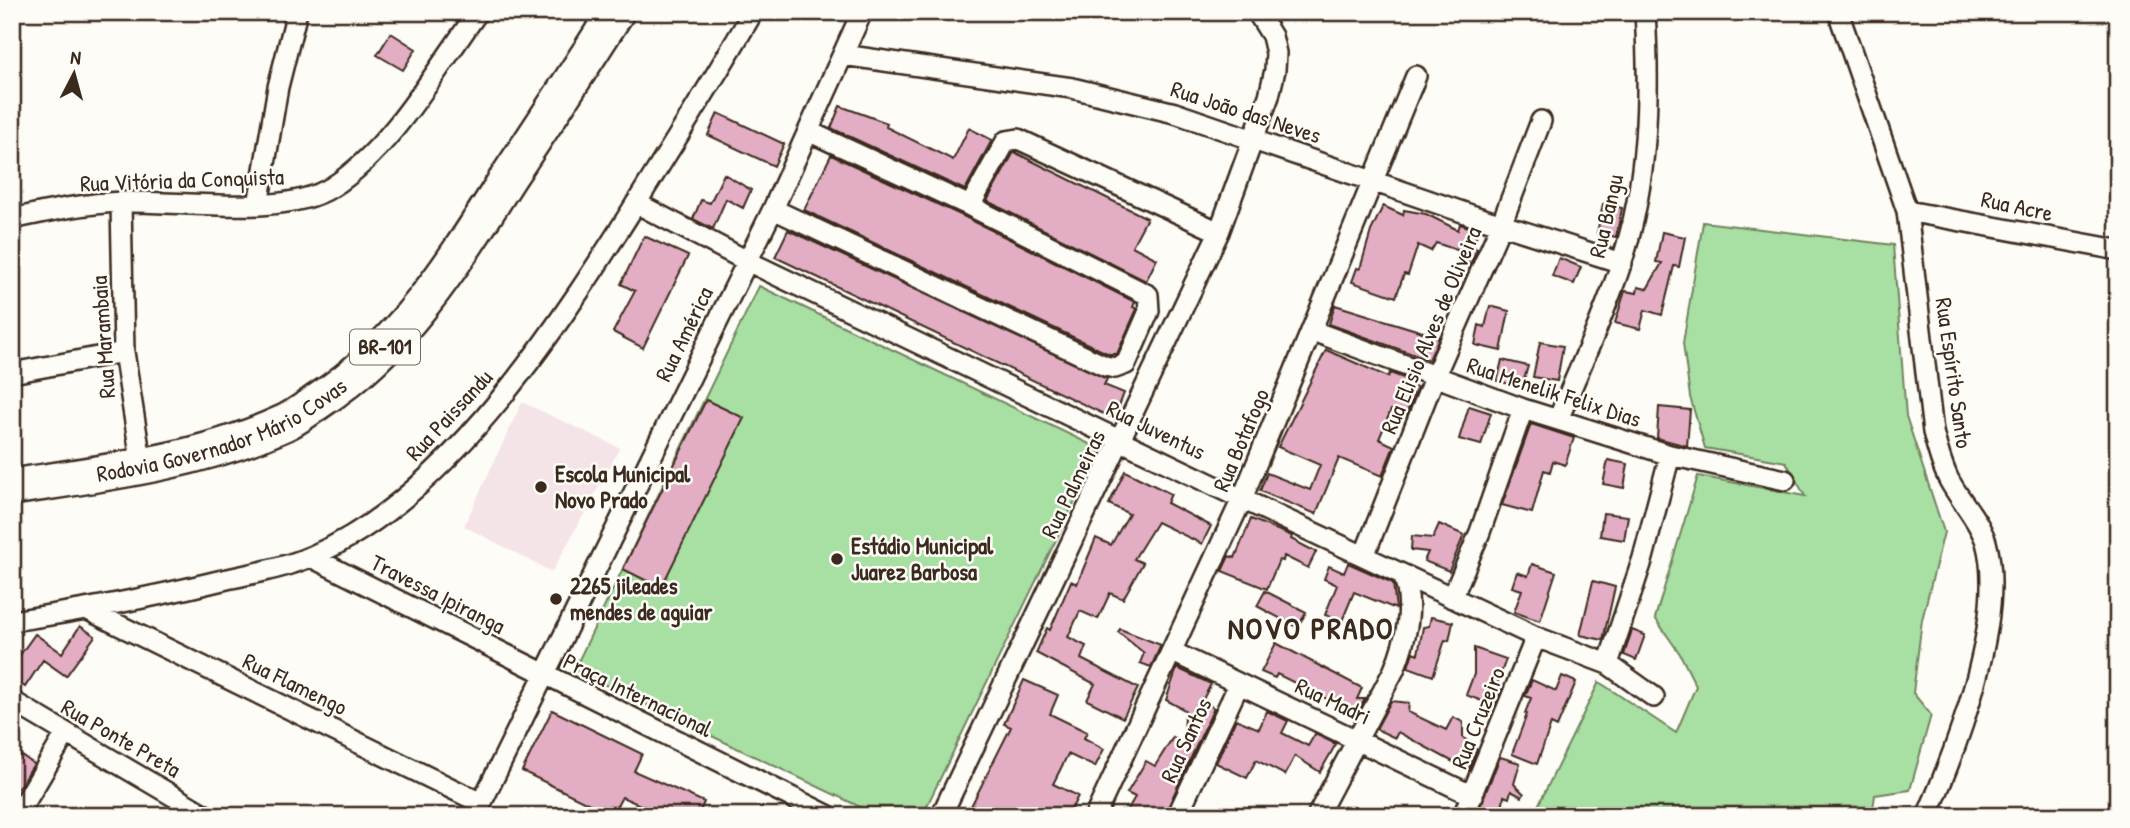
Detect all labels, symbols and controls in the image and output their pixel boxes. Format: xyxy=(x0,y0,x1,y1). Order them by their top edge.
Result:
north arrow xyxy=(38,38,108,108)
text: N xyxy=(69,44,82,71)
street label: Rua João das Neves xyxy=(1167,73,1325,150)
street label: Rua Vitória da Conquista xyxy=(80,160,284,199)
street label: Rua Bangu xyxy=(1581,171,1630,261)
street label: Rua Acre xyxy=(1979,183,2056,228)
street label: Rua Elisio Alves de Oliveira xyxy=(1373,221,1488,438)
street label: Rua Marambaia xyxy=(83,275,122,399)
street label: Rua América xyxy=(647,281,720,386)
street label: Rua Espírito Santo xyxy=(1929,296,1980,450)
road number: BR-101 xyxy=(350,330,420,364)
street label: Rua Menelik Felix Dias xyxy=(1463,349,1645,434)
street label: Rua Paissandu xyxy=(398,362,499,467)
street label: Rodovia Governador Mário Covas xyxy=(94,370,353,489)
street label: Rua Botafogo xyxy=(1205,384,1276,496)
street label: Rua Juventus xyxy=(1102,392,1211,467)
street label: Rua Palmeiras xyxy=(1033,424,1112,543)
place label: Escola Municipal Novo Prado xyxy=(555,458,691,515)
marker: Escola Municipal Novo Prado xyxy=(533,479,549,495)
place label: Estádio Municipal Juarez Barbosa xyxy=(851,530,994,587)
street label: Travessa Ipiranga xyxy=(366,546,511,641)
marker: Estádio Municipal Juarez Barbosa xyxy=(829,551,845,567)
place label: 2265 jileades mendes de aguiar xyxy=(570,570,712,628)
marker: 2265 jileades mendes de aguiar xyxy=(548,591,564,607)
district label: NOVO PRADO xyxy=(1228,608,1394,648)
street label: Rua Flamengo xyxy=(238,645,353,722)
street label: Praça Internacional xyxy=(559,645,719,744)
street label: Rua Cruzeiro xyxy=(1443,662,1512,773)
street label: Rua Madri xyxy=(1291,670,1376,731)
street label: Rua Ponte Preta xyxy=(56,691,187,784)
street label: Rua Santos xyxy=(1152,692,1219,787)

